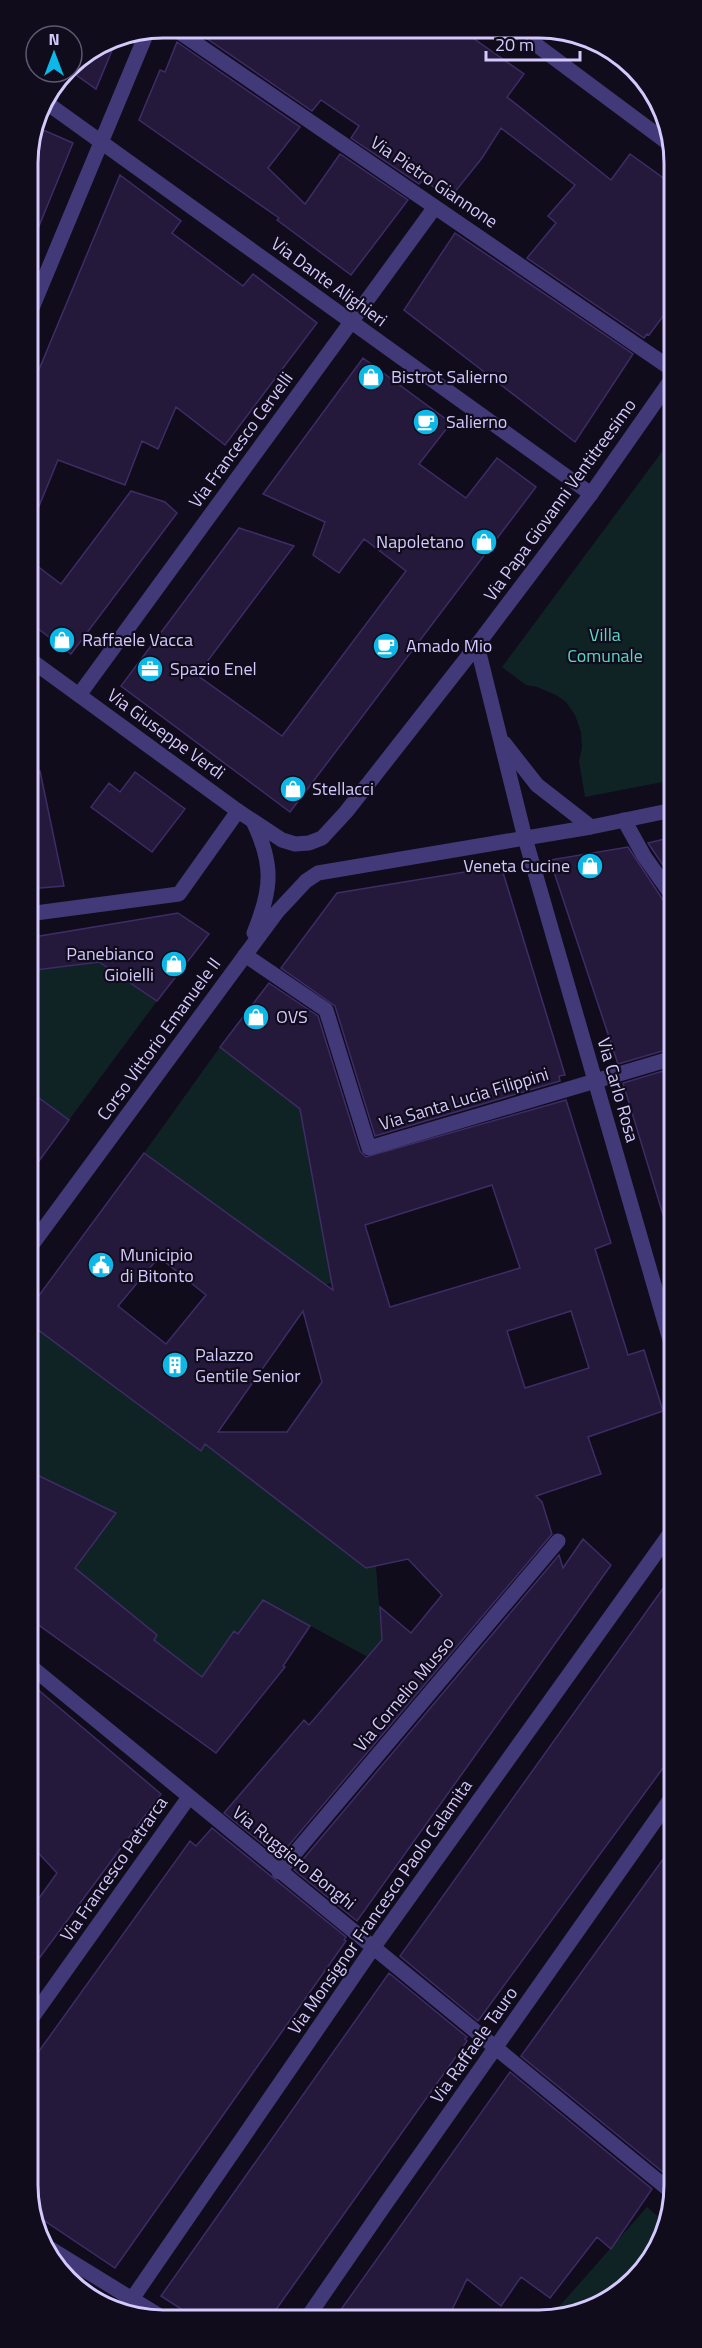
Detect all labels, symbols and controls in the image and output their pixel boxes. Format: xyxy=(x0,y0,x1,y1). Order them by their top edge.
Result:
north arrow xyxy=(24,24,84,84)
scale bar xyxy=(486,24,580,62)
text: N xyxy=(48,27,60,51)
text: 20 m xyxy=(495,31,534,58)
street label: Via Pietro Giannone xyxy=(365,129,503,234)
street label: Via Dante Alighieri xyxy=(266,230,393,333)
shop icon: Bistrot Salierno xyxy=(356,362,386,392)
place label: Bistrot Salierno xyxy=(391,363,508,390)
street label: Via Francesco Cervelli xyxy=(182,366,299,513)
street label: Via Papa Giovanni Ventitreesimo xyxy=(477,393,642,607)
cafe icon: Salierno xyxy=(411,407,441,437)
place label: Salierno xyxy=(446,408,507,435)
shop icon: Napoletano xyxy=(469,527,499,557)
place label: Napoletano xyxy=(376,528,464,555)
park label: Villa Comunale xyxy=(567,621,643,669)
shop icon: Raffaele Vacca xyxy=(47,625,77,655)
place label: Raffaele Vacca xyxy=(82,626,193,653)
cafe icon: Amado Mio xyxy=(371,631,401,661)
place label: Amado Mio xyxy=(406,632,492,659)
office icon: Spazio Enel xyxy=(135,654,165,684)
place label: Spazio Enel xyxy=(170,655,257,682)
street label: Via Giuseppe Verdi xyxy=(102,682,231,786)
shop icon: Stellacci xyxy=(278,774,308,804)
place label: Stellacci xyxy=(312,775,374,802)
shop icon: Veneta Cucine xyxy=(575,851,605,881)
place label: Veneta Cucine xyxy=(463,852,570,879)
place label: Panebianco Gioielli xyxy=(66,940,154,988)
shop icon: Panebianco Gioielli xyxy=(159,949,189,979)
street label: Corso Vittorio Emanuele II xyxy=(90,952,227,1126)
shop icon: OVS xyxy=(241,1002,271,1032)
place label: OVS xyxy=(276,1003,308,1030)
street label: Via Carlo Rosa xyxy=(591,1034,646,1145)
street label: Via Santa Lucia Filippini xyxy=(376,1060,552,1137)
place label: Municipio di Bitonto xyxy=(120,1241,194,1289)
public building icon: Municipio di Bitonto xyxy=(86,1250,116,1280)
place label: Palazzo Gentile Senior xyxy=(195,1341,300,1389)
building icon: Palazzo Gentile Senior xyxy=(160,1350,190,1380)
street label: Via Cornelio Musso xyxy=(347,1630,460,1758)
street label: Via Monsignor Francesco Paolo Calamita xyxy=(281,1774,478,2040)
street label: Via Francesco Petrarca xyxy=(53,1791,174,1947)
street label: Via Ruggiero Bonghi xyxy=(227,1799,362,1916)
street label: Via Raffaele Tauro xyxy=(423,1981,524,2108)

